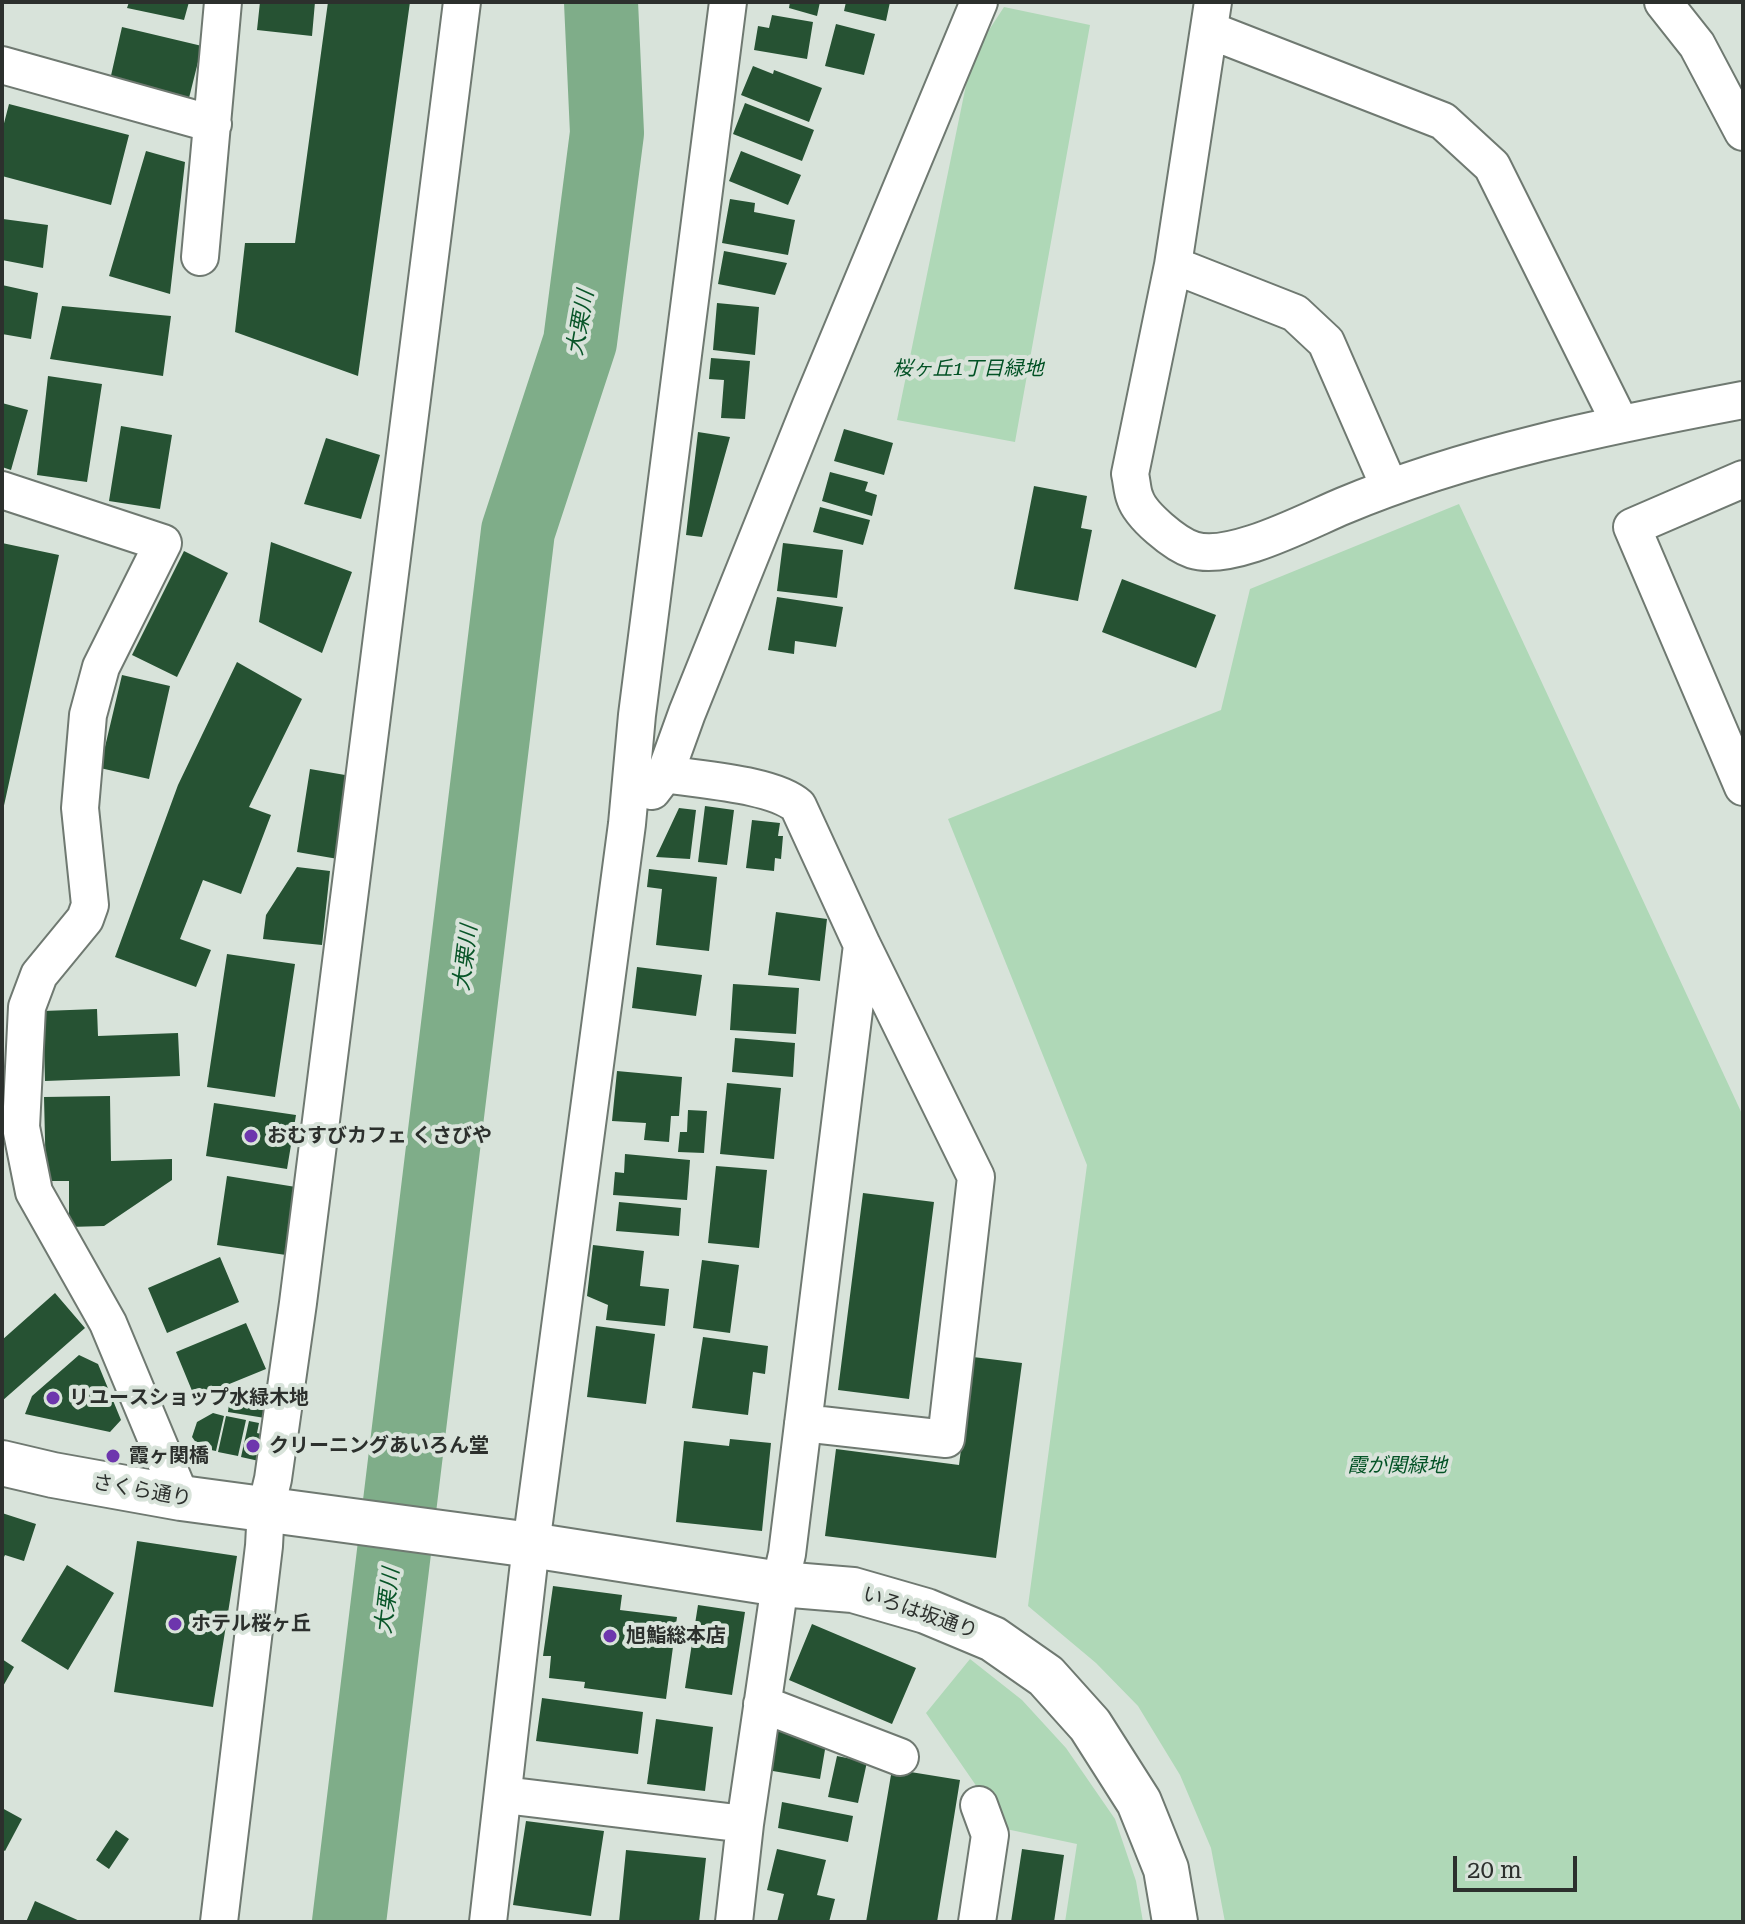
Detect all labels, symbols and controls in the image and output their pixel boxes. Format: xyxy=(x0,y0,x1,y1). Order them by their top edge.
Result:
water label: 大栗川 xyxy=(562,288,600,358)
park label: 桜ヶ丘1丁目緑地 xyxy=(892,357,1044,381)
water label: 大栗川 xyxy=(449,924,483,992)
place label: おむすびカフェ くさびや xyxy=(267,1124,492,1148)
marker: おむすびカフェ くさびや xyxy=(242,1127,260,1145)
place label: リユースショップ水緑木地 xyxy=(69,1386,309,1410)
marker: リユースショップ水緑木地 xyxy=(44,1389,62,1407)
place label: クリーニングあいろん堂 xyxy=(269,1434,489,1458)
marker: クリーニングあいろん堂 xyxy=(244,1437,262,1455)
place label: 霞ヶ関橋 xyxy=(129,1444,209,1468)
marker: 霞ヶ関橋 xyxy=(104,1447,122,1465)
park label: 霞が関緑地 xyxy=(1347,1454,1447,1478)
street label: さくら通り xyxy=(91,1470,193,1512)
water label: 大栗川 xyxy=(371,1567,405,1635)
street label: いろは坂通り xyxy=(859,1582,981,1644)
place label: ホテル桜ヶ丘 xyxy=(191,1612,311,1636)
marker: ホテル桜ヶ丘 xyxy=(166,1615,184,1633)
place label: 旭鮨総本店 xyxy=(626,1624,726,1648)
marker: 旭鮨総本店 xyxy=(601,1627,619,1645)
scale bar xyxy=(1457,1840,1581,1890)
text: 20 m xyxy=(1467,1856,1522,1884)

